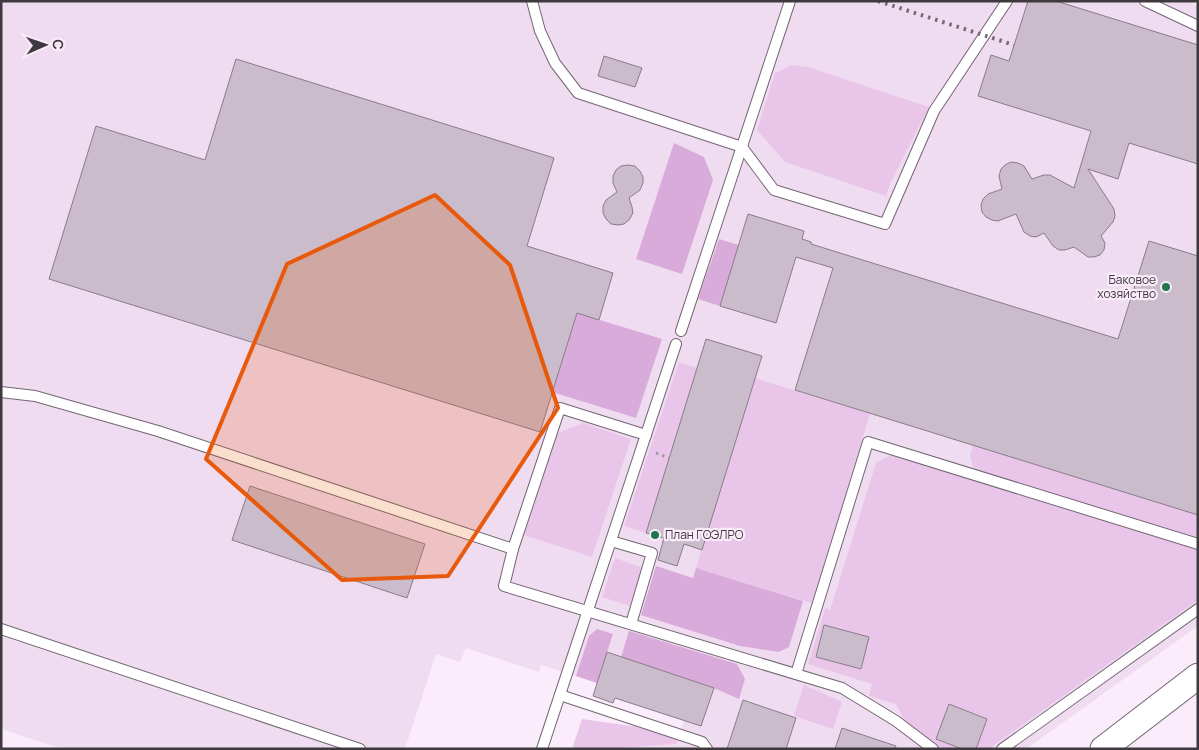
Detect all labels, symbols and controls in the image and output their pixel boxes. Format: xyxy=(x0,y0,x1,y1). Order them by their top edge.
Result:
north arrow xyxy=(20,20,70,70)
text: С xyxy=(49,39,68,50)
place label: Баковое хозяйство xyxy=(1097,271,1156,302)
marker: Баковое хозяйство xyxy=(1160,281,1172,293)
place label: План ГОЭЛРО xyxy=(665,526,744,543)
marker: План ГОЭЛРО xyxy=(649,529,661,541)

